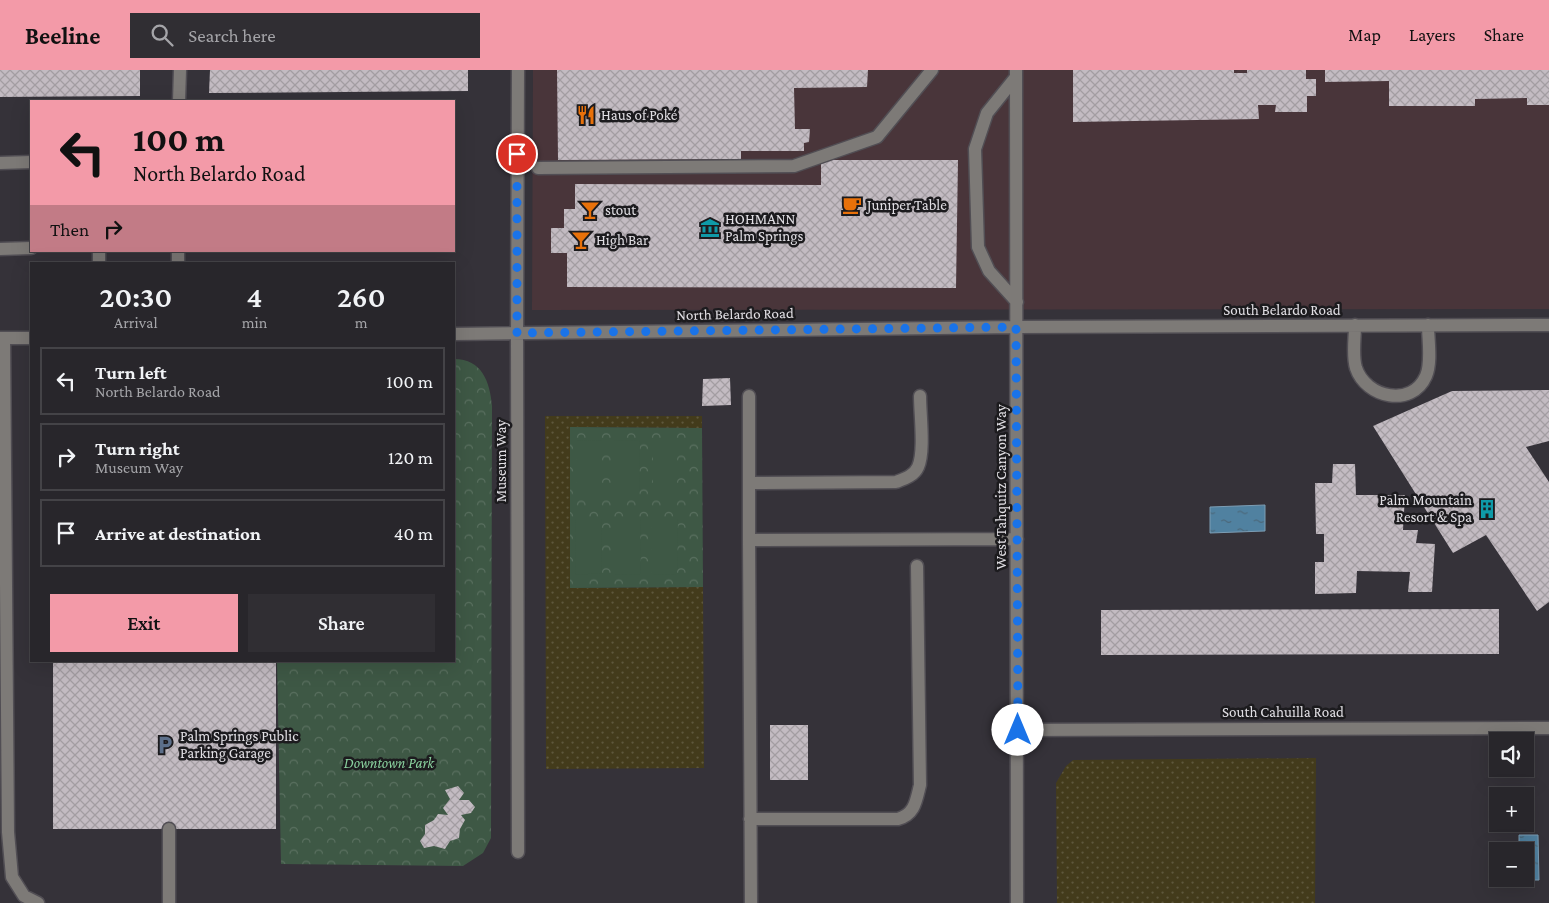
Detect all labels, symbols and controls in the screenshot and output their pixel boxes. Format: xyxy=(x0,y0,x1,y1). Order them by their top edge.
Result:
search box xyxy=(130,13,480,58)
icon: search xyxy=(148,21,176,49)
text: Beeline xyxy=(25,22,100,49)
text: Search here xyxy=(188,25,276,46)
text: Map xyxy=(1348,25,1381,45)
text: Layers xyxy=(1409,25,1456,45)
text: Share xyxy=(1484,25,1524,45)
restaurant icon: Haus of Poké xyxy=(575,104,597,126)
place label: Haus of Poké xyxy=(601,107,678,123)
icon: left xyxy=(50,120,115,185)
text: 100 m xyxy=(133,120,225,159)
pin xyxy=(496,133,538,175)
icon: arrive xyxy=(503,140,531,168)
text: North Belardo Road xyxy=(133,161,306,186)
cafe icon: Juniper Table xyxy=(841,194,863,216)
place label: Juniper Table xyxy=(865,197,947,214)
bar icon: stout xyxy=(579,199,601,221)
place label: stout xyxy=(605,202,637,218)
place label: HOHMANN Palm Springs xyxy=(725,211,803,245)
icon: right xyxy=(99,215,127,243)
museum icon: HOHMANN Palm Springs xyxy=(699,217,721,239)
text: Then xyxy=(50,219,89,240)
bar icon: High Bar xyxy=(570,229,592,251)
place label: High Bar xyxy=(596,232,649,249)
text: 20:30 xyxy=(100,280,172,313)
text: 4 xyxy=(247,280,262,313)
text: 260 xyxy=(337,280,385,313)
street label: South Belardo Road xyxy=(1223,302,1341,318)
street label: North Belardo Road xyxy=(676,305,794,323)
text: Arrival xyxy=(114,314,158,331)
text: min xyxy=(242,314,267,331)
text: m xyxy=(355,314,368,331)
text: Turn left xyxy=(95,362,167,383)
icon: left xyxy=(52,367,80,395)
text: 100 m xyxy=(386,371,433,392)
text: North Belardo Road xyxy=(95,383,220,400)
street label: West Tahquitz Canyon Way xyxy=(993,404,1010,570)
street label: Museum Way xyxy=(493,420,510,502)
text: Turn right xyxy=(95,438,180,459)
icon: right xyxy=(52,443,80,471)
text: 120 m xyxy=(388,447,433,468)
text: Museum Way xyxy=(95,459,183,476)
place label: Palm Mountain Resort & Spa xyxy=(1379,492,1472,526)
building icon: Palm Mountain Resort & Spa xyxy=(1476,498,1498,520)
icon: arrive xyxy=(52,519,80,547)
text: Arrive at destination xyxy=(95,523,261,544)
text: 40 m xyxy=(394,523,433,544)
button: Exit xyxy=(50,594,238,652)
button: Share xyxy=(248,594,435,652)
position arrow xyxy=(991,703,1043,755)
street label: South Cahuilla Road xyxy=(1222,704,1344,720)
place label: Palm Springs Public Parking Garage xyxy=(180,728,299,762)
map controls xyxy=(1489,732,1534,887)
button: sound xyxy=(1489,732,1534,777)
parking icon: Palm Springs Public Parking Garage xyxy=(154,734,176,756)
park label: Downtown Park xyxy=(344,755,436,771)
button: + xyxy=(1489,787,1534,832)
button: − xyxy=(1489,842,1534,887)

